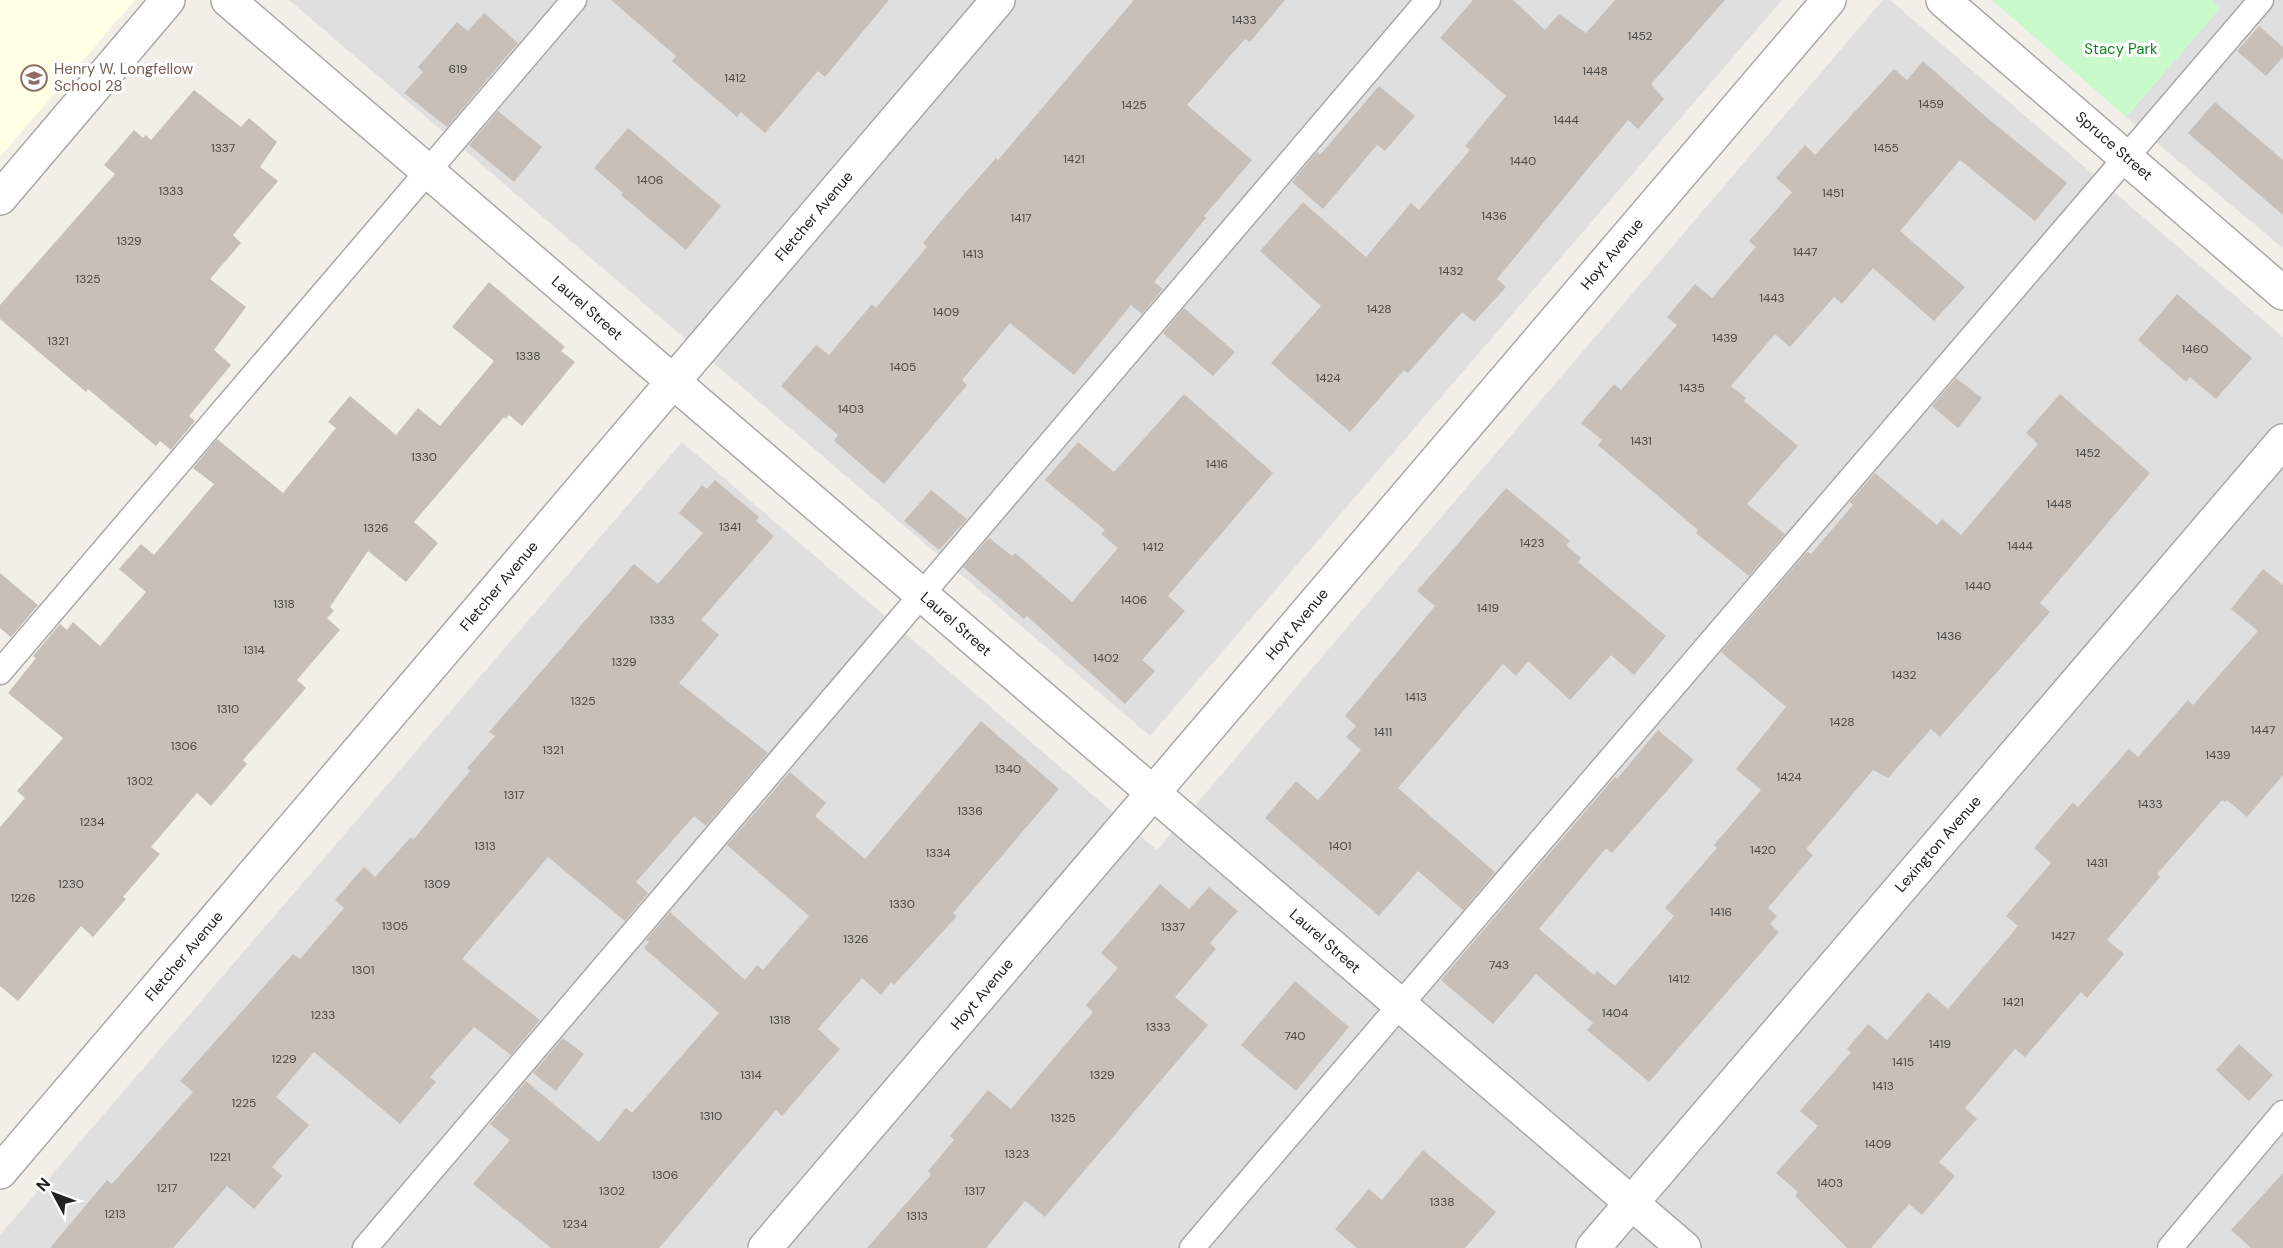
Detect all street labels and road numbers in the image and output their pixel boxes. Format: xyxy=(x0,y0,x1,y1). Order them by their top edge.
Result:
street label: Spruce Street xyxy=(2071,107,2157,185)
street label: Fletcher Avenue xyxy=(770,167,858,265)
street label: Hoyt Avenue xyxy=(1576,214,1648,294)
street label: Laurel Street xyxy=(547,271,627,345)
street label: Fletcher Avenue xyxy=(455,537,543,635)
street label: Hoyt Avenue xyxy=(1261,584,1333,664)
street label: Laurel Street xyxy=(916,587,996,661)
street label: Lexington Avenue xyxy=(1890,791,1986,897)
street label: Laurel Street xyxy=(1285,904,1365,978)
street label: Fletcher Avenue xyxy=(140,907,228,1005)
street label: Hoyt Avenue xyxy=(946,954,1018,1034)

